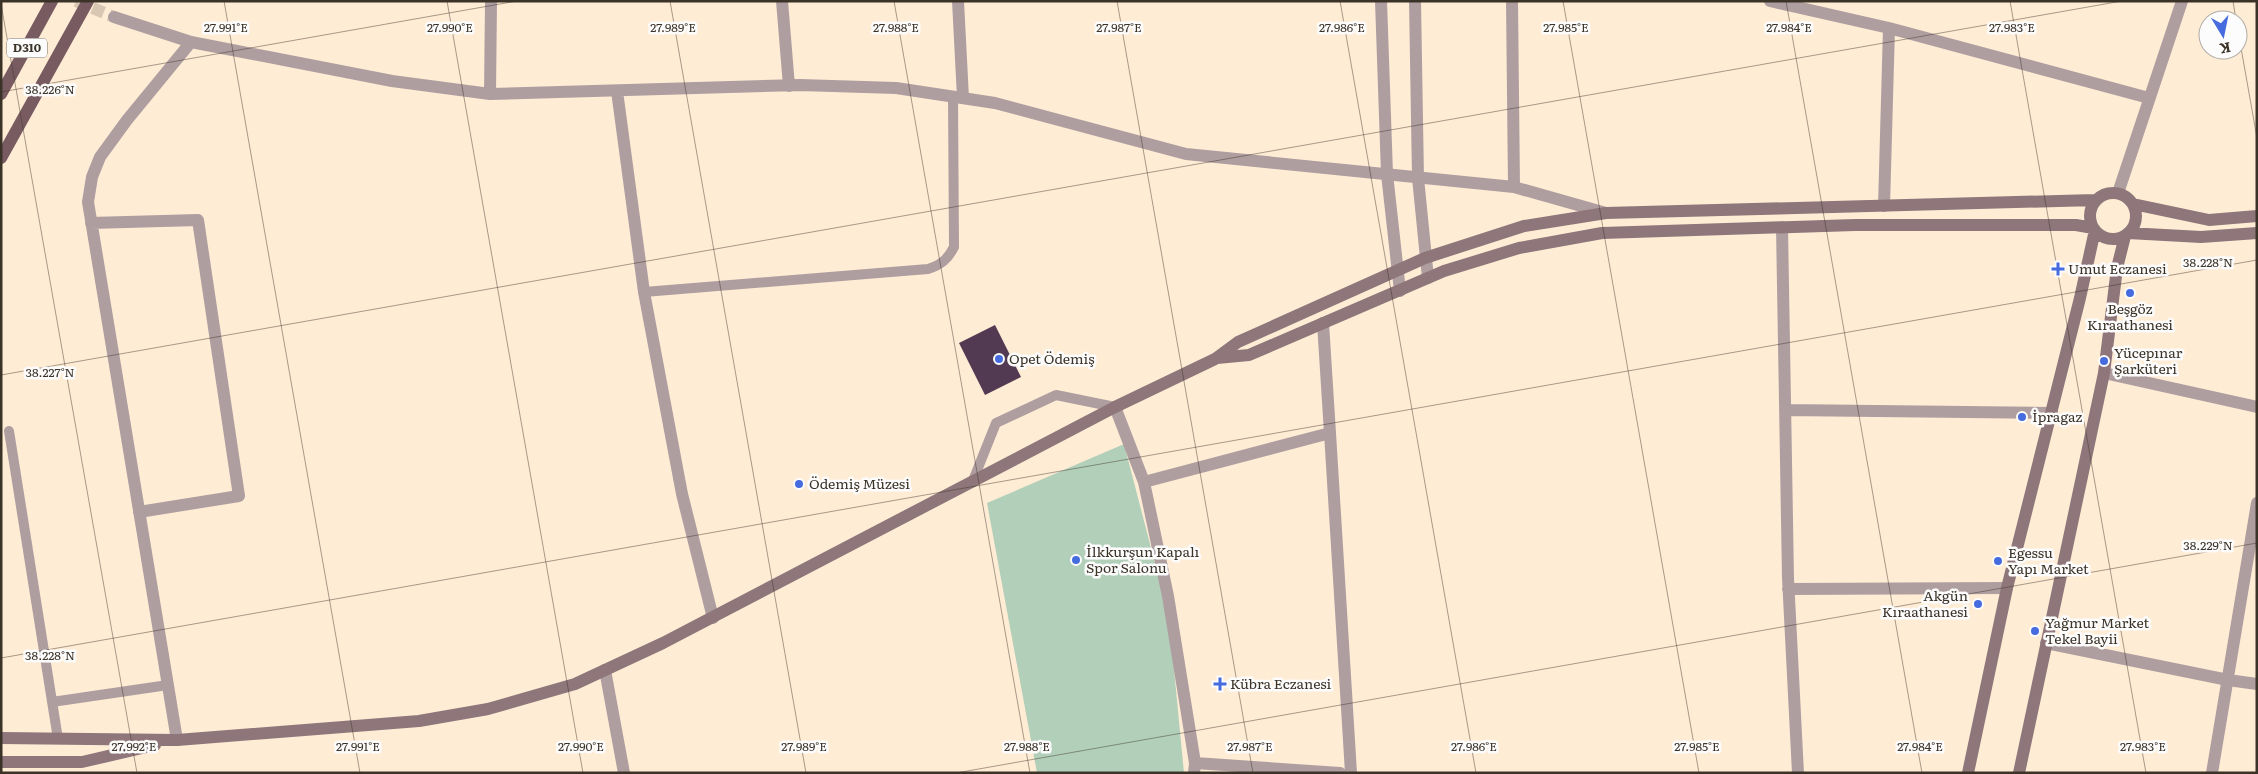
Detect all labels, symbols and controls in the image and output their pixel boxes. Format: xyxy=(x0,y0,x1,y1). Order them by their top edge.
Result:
north arrow xyxy=(2198,10,2248,60)
text: 27.991°E xyxy=(204,18,248,36)
text: 27.990°E xyxy=(427,18,473,36)
text: 27.989°E xyxy=(650,18,696,36)
text: 27.988°E xyxy=(873,18,919,36)
text: 27.987°E xyxy=(1096,18,1142,36)
text: 27.986°E xyxy=(1319,18,1365,36)
text: 27.985°E xyxy=(1543,18,1589,36)
text: 27.984°E xyxy=(1766,18,1812,36)
text: 27.983°E xyxy=(1989,18,2035,36)
road number: D310 xyxy=(7,38,47,58)
text: K xyxy=(2218,38,2233,60)
text: 38.226°N xyxy=(25,80,75,98)
text: 38.228°N xyxy=(2183,253,2233,271)
place label: Umut Eczanesi xyxy=(2068,258,2167,278)
marker: Umut Eczanesi xyxy=(2052,263,2064,275)
marker: Beşgöz Kıraathanesi xyxy=(2124,287,2136,299)
place label: Beşgöz Kıraathanesi xyxy=(2087,298,2173,334)
place label: Yücepınar Şarküteri xyxy=(2114,342,2183,378)
place label: Opet Ödemiş xyxy=(1009,348,1095,368)
marker: Opet Ödemiş xyxy=(993,353,1005,365)
marker: Yücepınar Şarküteri xyxy=(2098,355,2110,367)
text: 38.227°N xyxy=(25,363,75,381)
place label: İpragaz xyxy=(2032,406,2083,426)
marker: İpragaz xyxy=(2016,411,2028,423)
place label: Ödemiş Müzesi xyxy=(809,473,910,493)
marker: Ödemiş Müzesi xyxy=(793,478,805,490)
text: 38.229°N xyxy=(2183,536,2233,554)
place label: İlkkurşun Kapalı Spor Salonu xyxy=(1086,541,1200,577)
place label: Egessu Yapı Market xyxy=(2008,542,2089,578)
marker: İlkkurşun Kapalı Spor Salonu xyxy=(1070,554,1082,566)
marker: Egessu Yapı Market xyxy=(1992,555,2004,567)
place label: Akgün Kıraathanesi xyxy=(1882,585,1968,621)
marker: Akgün Kıraathanesi xyxy=(1972,598,1984,610)
place label: Yağmur Market Tekel Bayii xyxy=(2045,612,2149,648)
marker: Yağmur Market Tekel Bayii xyxy=(2029,625,2041,637)
text: 38.228°N xyxy=(25,646,75,664)
place label: Kübra Eczanesi xyxy=(1230,673,1332,693)
marker: Kübra Eczanesi xyxy=(1214,678,1226,690)
text: 27.992°E xyxy=(112,737,157,755)
text: 27.991°E xyxy=(336,737,380,755)
text: 27.990°E xyxy=(558,737,604,755)
text: 27.989°E xyxy=(781,737,827,755)
text: 27.988°E xyxy=(1004,737,1050,755)
text: 27.987°E xyxy=(1227,737,1273,755)
text: 27.986°E xyxy=(1451,737,1497,755)
text: 27.985°E xyxy=(1674,737,1720,755)
text: 27.984°E xyxy=(1897,737,1943,755)
text: 27.983°E xyxy=(2120,737,2166,755)

